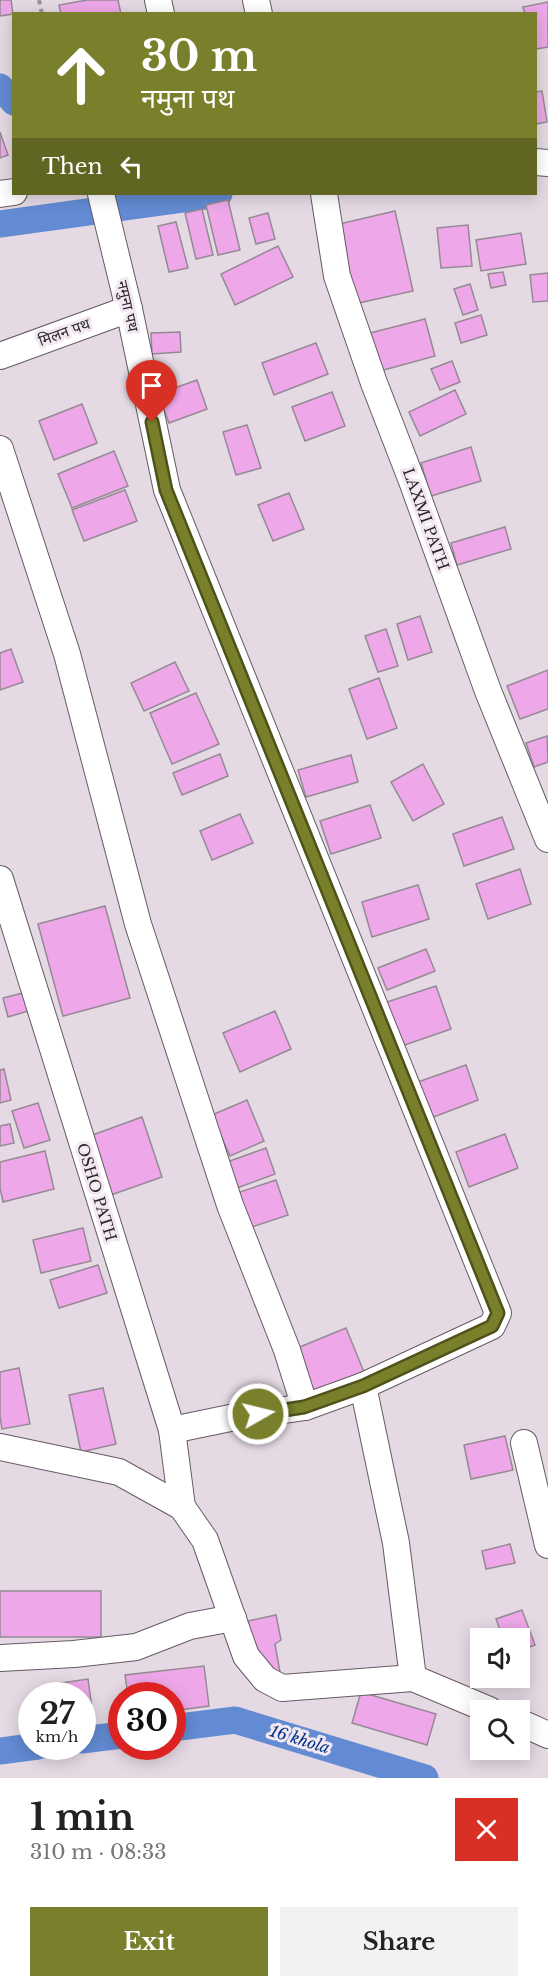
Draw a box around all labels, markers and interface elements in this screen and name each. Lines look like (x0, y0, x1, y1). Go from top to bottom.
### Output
text: 30 m (141, 30, 257, 82)
icon: ahead (42, 36, 120, 114)
text: नमुना पथ (141, 82, 234, 115)
icon: left (115, 150, 148, 183)
text: Then (42, 153, 103, 180)
street label: नमुना पथ (112, 279, 143, 334)
street label: मिलन पथ (35, 314, 93, 350)
pin (126, 360, 177, 422)
icon: arrive (135, 369, 168, 402)
street label: LAXMI PATH (399, 465, 453, 573)
street label: OSHO PATH (73, 1141, 121, 1244)
position arrow (226, 1382, 290, 1446)
map controls (470, 1628, 530, 1760)
button: sound (470, 1628, 530, 1688)
speed limit sign: 30 (108, 1682, 186, 1760)
text: 27 (39, 1695, 75, 1732)
button: search (470, 1700, 530, 1760)
water label: 16 khola (267, 1720, 332, 1758)
text: km/h (36, 1727, 78, 1746)
text: 1 min (30, 1795, 134, 1840)
button: close (455, 1798, 518, 1861)
text: 310 m · 08:33 (30, 1840, 167, 1864)
button: Exit (30, 1907, 268, 1976)
button: Share (280, 1907, 518, 1976)

